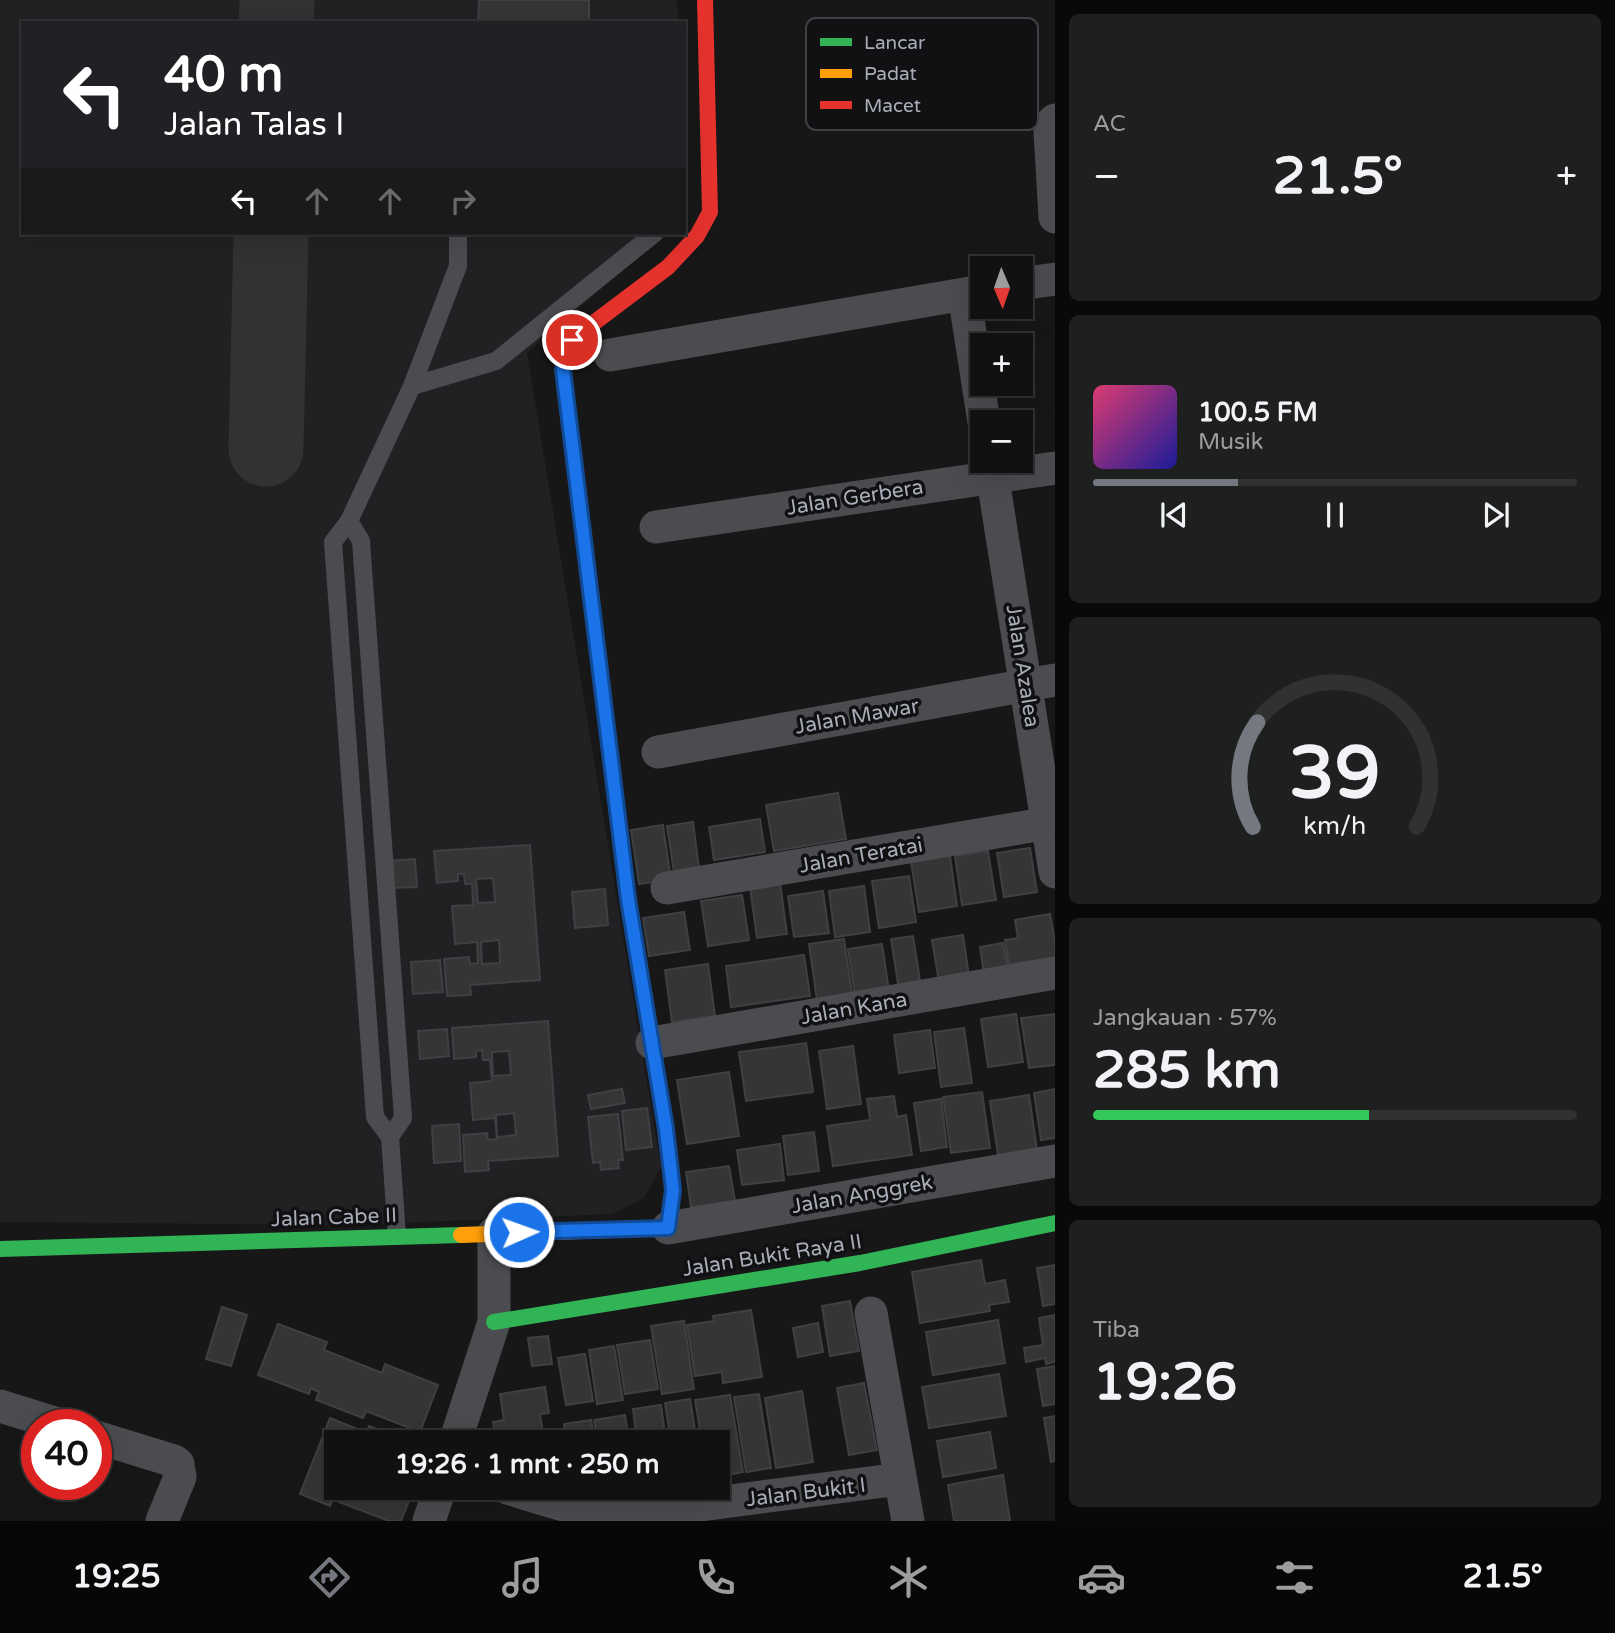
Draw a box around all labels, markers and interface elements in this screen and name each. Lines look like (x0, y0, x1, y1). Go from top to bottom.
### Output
legend (806, 18, 1038, 130)
text: Lancar (864, 32, 926, 54)
text: 40 m (164, 46, 283, 105)
icon: left (49, 49, 140, 140)
text: Padat (864, 63, 917, 85)
text: Macet (864, 95, 921, 117)
text: Jalan Talas I (164, 106, 344, 144)
text: AC (1093, 110, 1126, 138)
text: 21.5° (1273, 145, 1403, 208)
text: − (1093, 154, 1120, 200)
text: + (1556, 154, 1577, 200)
icon: left (225, 182, 263, 220)
icon: ahead (298, 182, 336, 220)
icon: ahead (371, 182, 409, 220)
icon: right (444, 182, 482, 220)
north arrow (970, 256, 1032, 318)
map controls (970, 256, 1033, 473)
pin (542, 310, 602, 370)
icon: arrive (553, 321, 591, 359)
button: + (970, 333, 1033, 396)
text: 100.5 FM (1198, 397, 1318, 428)
button: − (970, 410, 1033, 473)
text: Musik (1198, 428, 1263, 456)
street label: Jalan Gerbera (785, 474, 925, 521)
icon: previous (1155, 496, 1193, 534)
icon: pause (1316, 496, 1354, 534)
icon: next (1477, 496, 1515, 534)
street label: Jalan Azalea (1000, 603, 1045, 729)
street label: Jalan Mawar (793, 693, 921, 740)
text: 39 (1289, 730, 1381, 818)
text: km/h (1304, 810, 1366, 840)
street label: Jalan Teratai (797, 832, 925, 879)
street label: Jalan Kana (799, 987, 909, 1030)
text: Jangkauan · 57% (1093, 1004, 1277, 1032)
text: 285 km (1093, 1039, 1281, 1102)
street label: Jalan Anggrek (790, 1170, 935, 1219)
position arrow (482, 1195, 556, 1269)
street label: Jalan Cabe II (271, 1203, 397, 1232)
street label: Jalan Bukit Raya II (681, 1229, 864, 1282)
text: Tiba (1093, 1316, 1140, 1344)
text: 19:26 (1093, 1351, 1237, 1414)
speed limit sign: 40 (21, 1409, 112, 1500)
text: 19:26 · 1 mnt · 250 m (395, 1449, 659, 1480)
street label: Jalan Bukit I (745, 1473, 867, 1512)
icon: directions (305, 1553, 354, 1602)
icon: music (498, 1553, 547, 1602)
icon: phone (691, 1553, 740, 1602)
icon: climate (884, 1553, 933, 1602)
icon: car (1077, 1553, 1126, 1602)
icon: filters (1270, 1553, 1319, 1602)
text: 19:25 (72, 1558, 161, 1596)
text: 21.5° (1463, 1558, 1543, 1596)

